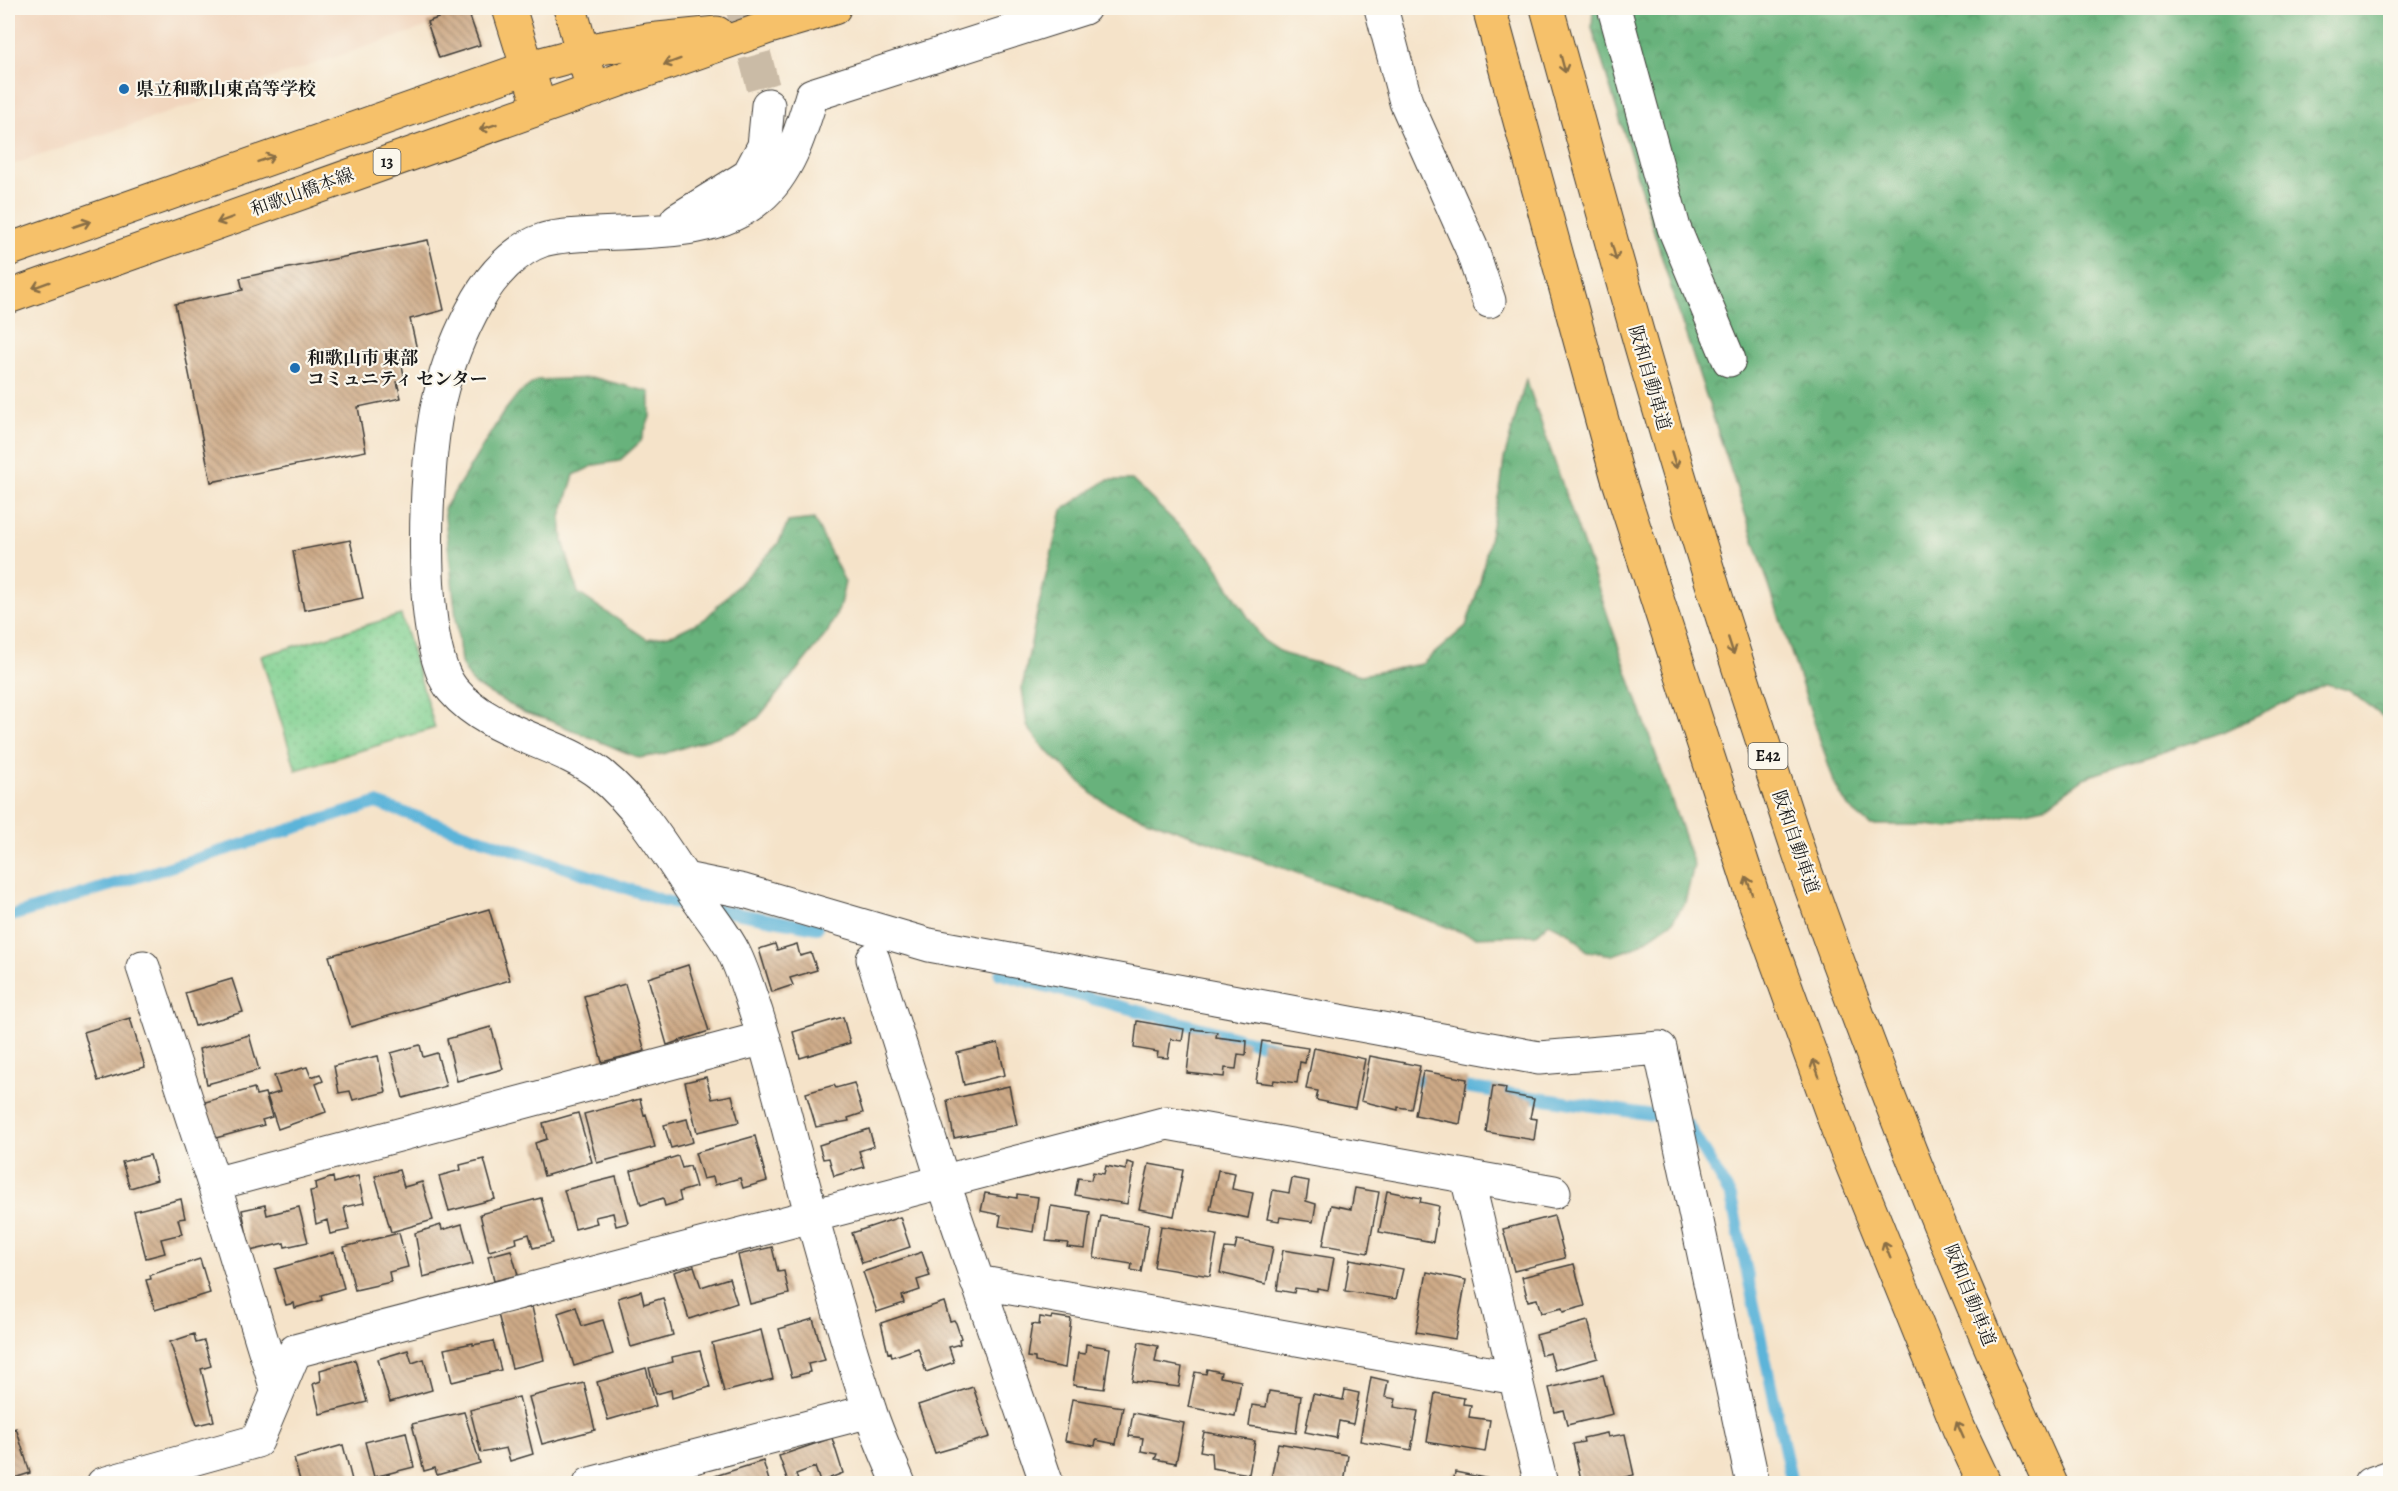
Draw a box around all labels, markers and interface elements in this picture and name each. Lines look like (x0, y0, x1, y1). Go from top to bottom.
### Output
one-way arrow (1557, 54, 1569, 73)
one-way arrow (663, 57, 681, 68)
place label: 県立和歌山東高等学校 (136, 77, 316, 101)
marker: 県立和歌山東高等学校 (117, 82, 131, 96)
one-way arrow (479, 122, 498, 133)
road number: 13 (374, 149, 400, 175)
one-way arrow (256, 153, 275, 164)
street label: 和歌山橋本線 (247, 162, 357, 222)
one-way arrow (216, 215, 234, 226)
one-way arrow (73, 218, 91, 229)
one-way arrow (1609, 242, 1620, 261)
one-way arrow (32, 281, 51, 292)
street label: 阪和自動車道 (1624, 323, 1676, 433)
place label: 和歌山市 東部 コミュニティ センター (307, 346, 488, 391)
marker: 和歌山市 東部 コミュニティ センター (288, 361, 302, 375)
one-way arrow (1669, 450, 1680, 469)
one-way arrow (1726, 636, 1737, 655)
road number: E42 (1748, 743, 1788, 769)
street label: 阪和自動車道 (1767, 787, 1825, 897)
one-way arrow (1743, 876, 1754, 895)
one-way arrow (1809, 1059, 1820, 1078)
street label: 阪和自動車道 (1939, 1240, 2001, 1350)
one-way arrow (1881, 1241, 1892, 1259)
one-way arrow (1954, 1422, 1966, 1440)

